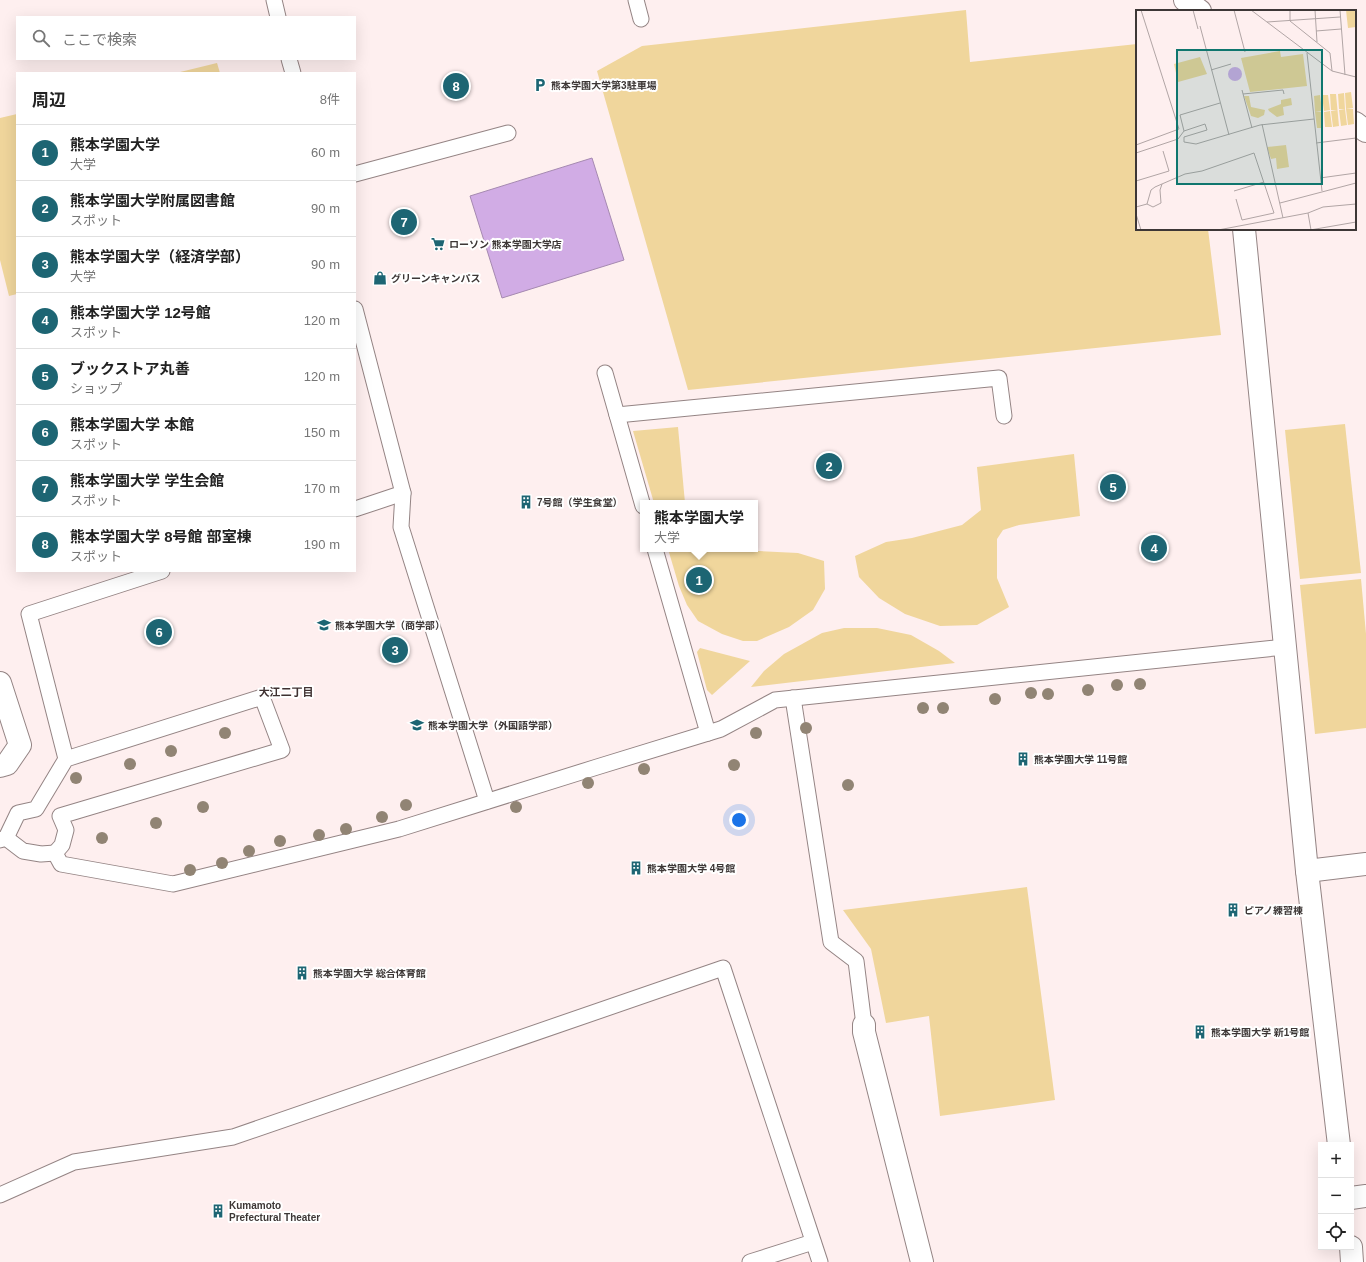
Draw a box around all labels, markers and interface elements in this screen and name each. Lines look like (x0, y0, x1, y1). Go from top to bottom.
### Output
inset map (1136, 10, 1356, 230)
search box (16, 16, 356, 60)
icon: search (30, 27, 52, 49)
text: ここで検索 (62, 31, 137, 48)
pin: 8 (443, 71, 469, 101)
parking icon: 熊本学園大学第3駐車場 (532, 77, 548, 93)
place label: 熊本学園大学第3駐車場 (551, 80, 657, 91)
text: 周辺 (32, 91, 66, 110)
text: 8件 (320, 92, 340, 107)
text: 熊本学園大学 (70, 136, 160, 153)
text: 1 (41, 145, 49, 160)
text: 60 m (311, 145, 340, 160)
text: 大学 (70, 157, 96, 172)
text: 熊本学園大学附属図書館 (70, 192, 235, 209)
text: 2 (41, 201, 49, 216)
text: 90 m (311, 201, 340, 216)
pin: 7 (391, 207, 417, 237)
text: スポット (70, 213, 122, 228)
supermarket icon: ローソン 熊本学園大学店 (430, 236, 446, 252)
place label: ローソン 熊本学園大学店 (449, 239, 562, 250)
text: 熊本学園大学（経済学部） (70, 248, 250, 265)
text: 3 (41, 257, 49, 272)
text: 90 m (311, 257, 340, 272)
text: 大学 (70, 269, 96, 284)
shop icon: グリーンキャンパス (372, 270, 388, 286)
place label: グリーンキャンパス (391, 273, 481, 284)
text: 熊本学園大学 12号館 (70, 304, 211, 321)
text: 4 (41, 313, 49, 328)
text: 120 m (304, 313, 340, 328)
text: スポット (70, 325, 122, 340)
text: ブックストア丸善 (70, 360, 190, 377)
text: 5 (41, 369, 49, 384)
text: 120 m (304, 369, 340, 384)
text: ショップ (70, 381, 122, 396)
text: 熊本学園大学 本館 (70, 416, 194, 433)
text: 6 (41, 425, 49, 440)
text: 150 m (304, 425, 340, 440)
text: スポット (70, 437, 122, 452)
pin: 2 (816, 451, 842, 481)
text: 熊本学園大学 学生会館 (70, 472, 224, 489)
pin: 5 (1100, 472, 1126, 502)
text: 7 (41, 481, 49, 496)
text: 170 m (304, 481, 340, 496)
text: スポット (70, 493, 122, 508)
building icon: 7号館（学生食堂） (518, 494, 534, 510)
place label: 7号館（学生食堂） (537, 497, 623, 508)
popup (640, 500, 758, 552)
text: 熊本学園大学 (654, 509, 744, 526)
text: 熊本学園大学 8号館 部室棟 (70, 528, 252, 545)
text: 大学 (654, 530, 680, 545)
pin: 4 (1141, 533, 1167, 563)
text: 8 (41, 537, 49, 552)
text: 190 m (304, 537, 340, 552)
text: スポット (70, 549, 122, 564)
pin: 1 (686, 565, 712, 595)
pin: 6 (146, 617, 172, 647)
school or university icon: 熊本学園大学（商学部） (316, 617, 332, 633)
place label: 熊本学園大学（商学部） (335, 620, 445, 631)
pin: 3 (382, 635, 408, 665)
district label: 大江二丁目 (259, 686, 314, 698)
school or university icon: 熊本学園大学（外国語学部） (409, 717, 425, 733)
place label: 熊本学園大学（外国語学部） (428, 720, 558, 731)
building icon: 熊本学園大学 11号館 (1015, 751, 1031, 767)
place label: 熊本学園大学 11号館 (1034, 754, 1127, 765)
your location (729, 810, 749, 830)
building icon: 熊本学園大学 4号館 (628, 860, 644, 876)
place label: 熊本学園大学 4号館 (647, 863, 735, 874)
building icon: ピアノ練習棟 (1225, 902, 1241, 918)
place label: ピアノ練習棟 (1244, 905, 1303, 916)
building icon: 熊本学園大学 総合体育館 (294, 965, 310, 981)
place label: 熊本学園大学 総合体育館 (313, 968, 426, 979)
building icon: 熊本学園大学 新1号館 (1192, 1024, 1208, 1040)
place label: 熊本学園大学 新1号館 (1211, 1027, 1309, 1038)
map controls (1318, 1142, 1354, 1250)
button: + (1318, 1142, 1354, 1178)
button: − (1318, 1178, 1354, 1214)
place label: Kumamoto Prefectural Theater (229, 1200, 320, 1223)
building icon: Kumamoto Prefectural Theater (210, 1203, 226, 1219)
button: locate (1318, 1214, 1354, 1250)

